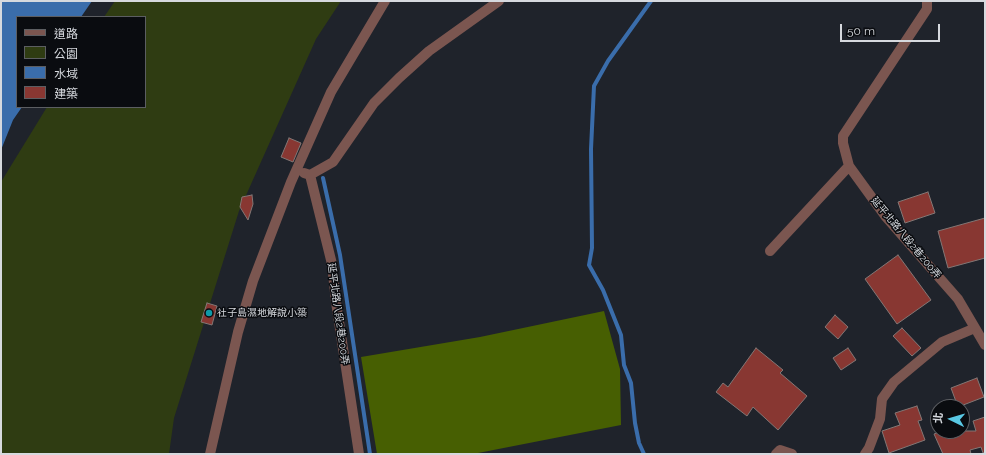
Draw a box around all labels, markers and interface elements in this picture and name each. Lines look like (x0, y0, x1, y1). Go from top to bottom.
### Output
legend (16, 16, 146, 108)
scale bar (842, 16, 942, 42)
text: 50 m (847, 24, 875, 38)
text: 道路 (54, 27, 78, 41)
text: 公園 (54, 47, 78, 61)
text: 水域 (54, 67, 78, 81)
text: 建築 (54, 87, 78, 101)
street label: 延平北路八段2巷200弄 (868, 195, 944, 281)
street label: 延平北路八段2巷200弄 (325, 262, 351, 366)
place label: 社子島濕地解說小築 (217, 307, 307, 319)
marker: 社子島濕地解說小築 (204, 308, 214, 318)
north arrow (930, 399, 970, 439)
text: 北 (932, 412, 945, 424)

